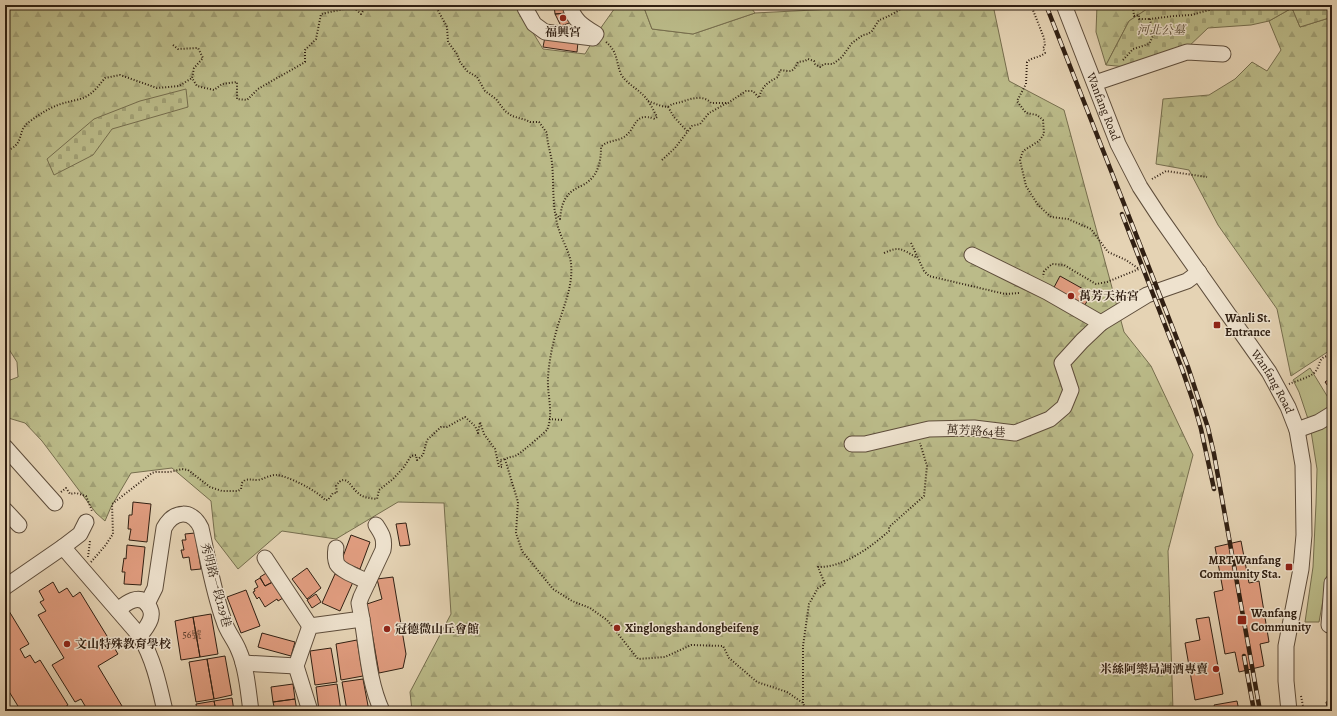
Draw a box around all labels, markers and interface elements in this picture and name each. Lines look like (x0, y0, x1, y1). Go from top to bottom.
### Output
marker: 福興宮 (558, 13, 568, 23)
park label: 河北公墓 (1137, 22, 1187, 38)
place label: 福興宮 (545, 24, 581, 40)
street label: Wanfang Road (1083, 69, 1124, 143)
place label: 萬芳天祐宮 (1079, 288, 1139, 304)
marker: 萬芳天祐宮 (1066, 291, 1076, 301)
place label: Wanli St. Entrance (1224, 310, 1271, 340)
marker: Wanli St. Entrance (1212, 320, 1222, 330)
street label: Wanfang Road (1247, 345, 1298, 416)
street label: 萬芳路64巷 (946, 421, 1006, 441)
street label: 秀明路一段129巷 (197, 541, 235, 629)
place label: MRT Wanfang Community Sta. (1200, 552, 1282, 582)
marker: MRT Wanfang Community Sta. (1284, 562, 1294, 572)
place label: Wanfang Community (1250, 605, 1311, 635)
marker: Wanfang Community (1236, 614, 1248, 626)
place label: Xinglongshandongbeifeng (625, 620, 760, 636)
place label: 冠德微山丘會館 (395, 621, 479, 637)
marker: Xinglongshandongbeifeng (612, 623, 622, 633)
marker: 冠德微山丘會館 (382, 624, 392, 634)
house number: 56號 (183, 628, 201, 641)
place label: 文山特殊教育學校 (75, 636, 171, 652)
marker: 文山特殊教育學校 (62, 639, 72, 649)
place label: 米絲阿樂局調酒專賣 (1100, 661, 1208, 677)
marker: 米絲阿樂局調酒專賣 (1211, 664, 1221, 674)

